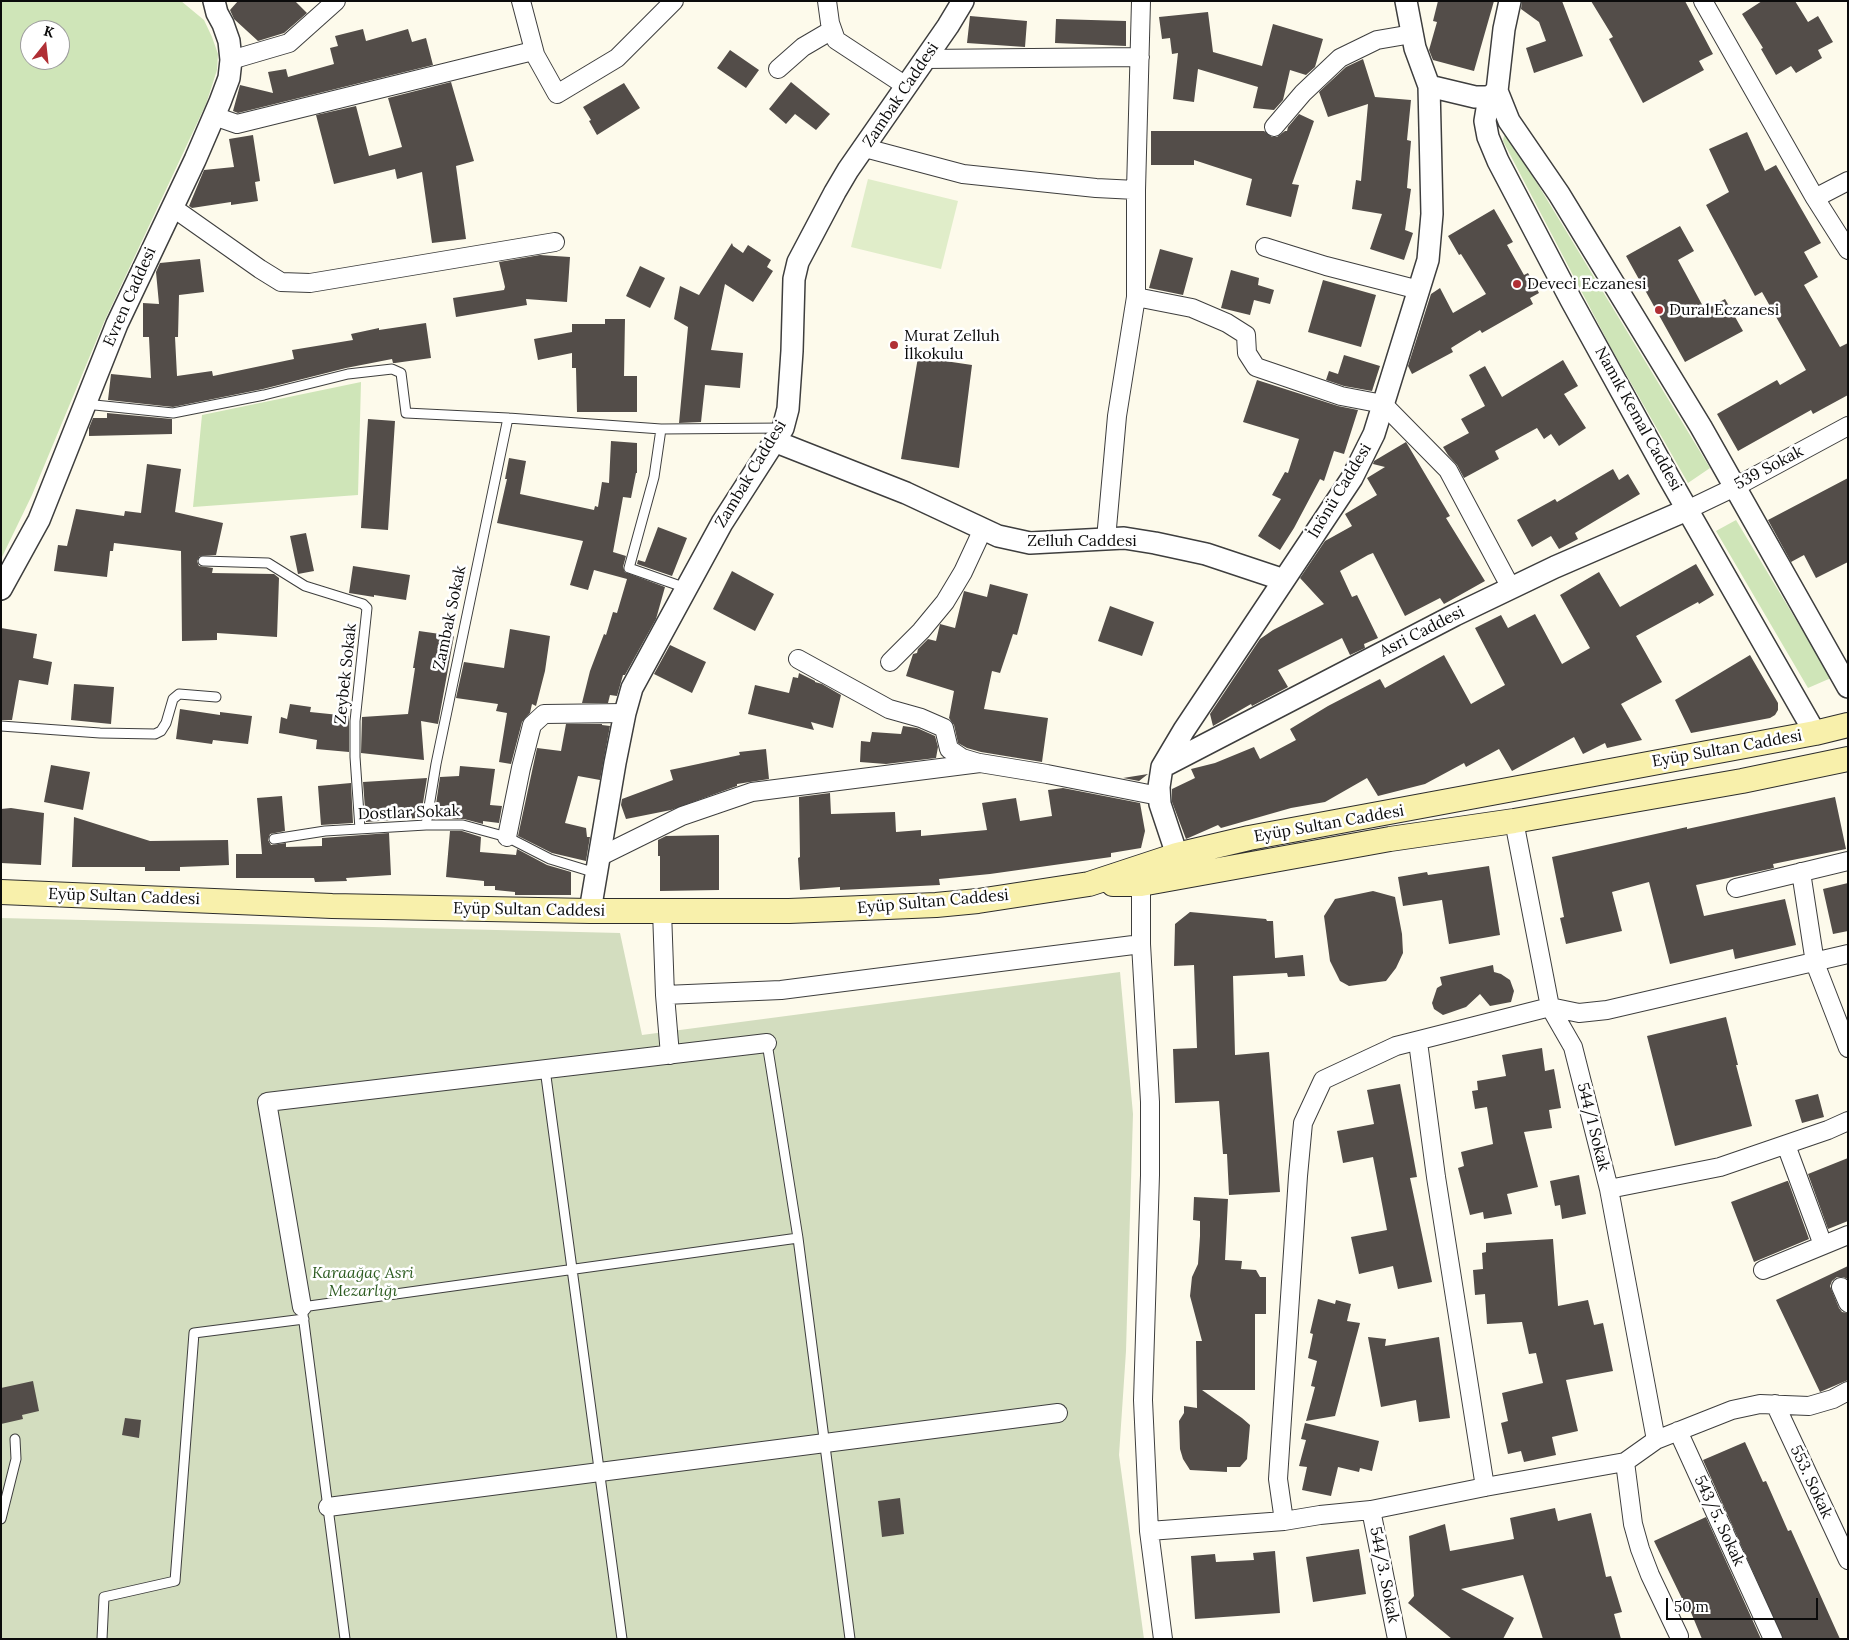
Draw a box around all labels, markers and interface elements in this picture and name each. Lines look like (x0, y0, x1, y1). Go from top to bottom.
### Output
north arrow (20, 20, 70, 70)
text: K (42, 22, 56, 42)
street label: Zambak Caddesi (859, 39, 943, 151)
street label: Evren Caddesi (100, 244, 160, 350)
place label: Deveci Eczanesi (1527, 274, 1646, 294)
marker: Deveci Eczanesi (1511, 278, 1523, 290)
place label: Dural Eczanesi (1669, 300, 1779, 320)
marker: Dural Eczanesi (1653, 304, 1665, 316)
place label: Murat Zelluh İlkokulu (904, 326, 1000, 364)
marker: Murat Zelluh İlkokulu (888, 339, 900, 351)
street label: Namık Kemal Caddesi (1590, 344, 1686, 494)
street label: Zambak Caddesi (711, 417, 791, 531)
street label: İnönü Caddesi (1304, 440, 1376, 542)
street label: 539 Sokak (1731, 442, 1807, 494)
street label: Zelluh Caddesi (1027, 531, 1137, 551)
street label: Zambak Sokak (430, 564, 470, 672)
street label: Asri Caddesi (1377, 603, 1467, 661)
street label: Zeybek Sokak (331, 623, 361, 725)
street label: Eyüp Sultan Caddesi (1651, 726, 1803, 772)
street label: Eyüp Sultan Caddesi (1253, 801, 1405, 847)
street label: Dostlar Sokak (357, 802, 461, 824)
street label: Eyüp Sultan Caddesi (48, 885, 200, 909)
street label: Eyüp Sultan Caddesi (856, 886, 1010, 918)
street label: Eyüp Sultan Caddesi (453, 899, 605, 921)
street label: 544/1 Sokak (1573, 1081, 1613, 1173)
park label: Karaağaç Asri Mezarlığı (312, 1263, 414, 1301)
street label: 553. Sokak (1786, 1442, 1836, 1522)
street label: 543/5. Sokak (1690, 1473, 1748, 1569)
street label: 544/3. Sokak (1365, 1525, 1403, 1625)
scale bar (1669, 1588, 1822, 1620)
text: 50 m (1674, 1597, 1709, 1616)

